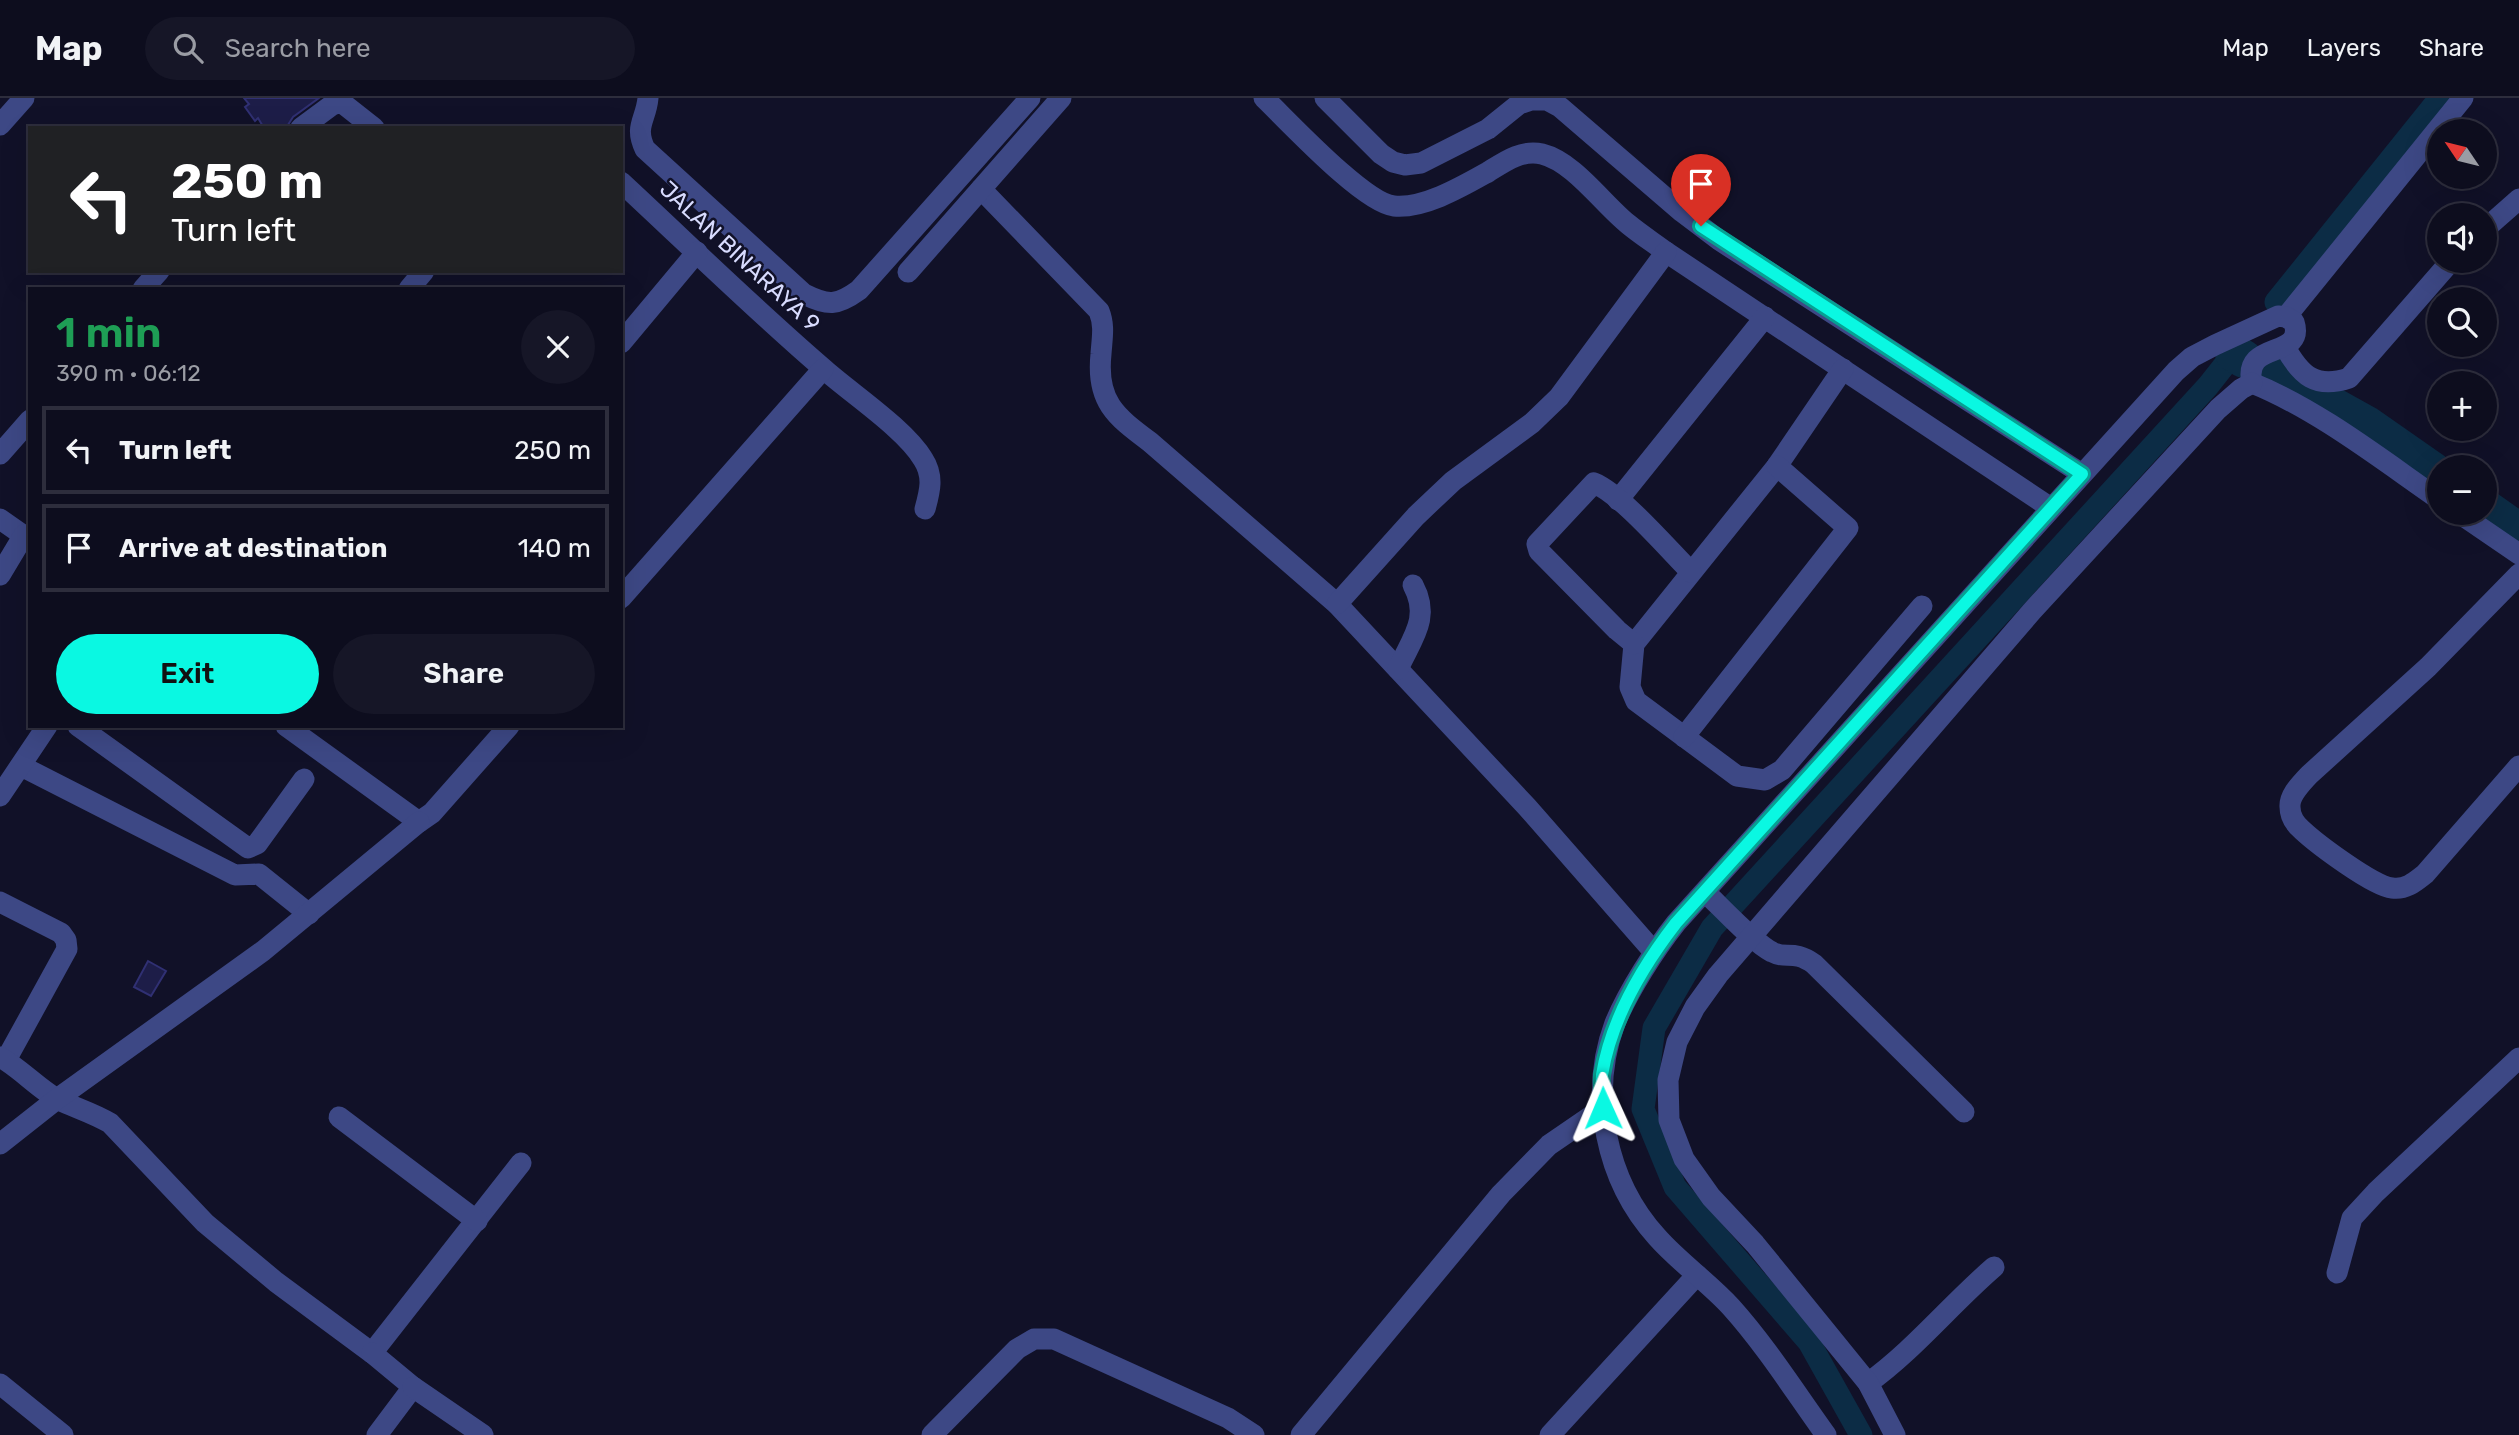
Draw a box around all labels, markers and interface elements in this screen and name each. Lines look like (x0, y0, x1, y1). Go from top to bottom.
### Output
search box (145, 17, 635, 80)
text: Map (35, 29, 103, 68)
icon: search (169, 29, 207, 67)
text: Search here (225, 33, 370, 64)
text: Map (2222, 34, 2269, 62)
text: Layers (2307, 34, 2381, 62)
text: Share (2419, 34, 2484, 62)
north arrow (2427, 119, 2497, 189)
map controls (2427, 119, 2497, 525)
text: 250 m (171, 152, 323, 210)
icon: left (56, 154, 147, 245)
pin (1671, 154, 1731, 226)
icon: arrive (1682, 165, 1720, 203)
street label: JALAN BINARAYA 9 (654, 175, 826, 337)
button: sound (2427, 203, 2497, 273)
text: Turn left (171, 211, 296, 249)
button: search (2427, 287, 2497, 357)
text: 1 min (56, 308, 162, 358)
button: close (521, 310, 595, 384)
text: 390 m · 06:12 (56, 359, 201, 387)
button: + (2427, 371, 2497, 441)
icon: left (60, 431, 98, 469)
text: Turn left (119, 435, 231, 466)
text: 250 m (514, 435, 591, 466)
button: − (2427, 455, 2497, 525)
icon: arrive (60, 529, 98, 567)
text: Arrive at destination (119, 533, 387, 564)
text: 140 m (518, 533, 591, 564)
button: Exit (56, 634, 319, 714)
button: Share (333, 634, 595, 714)
position arrow (1566, 1071, 1640, 1145)

